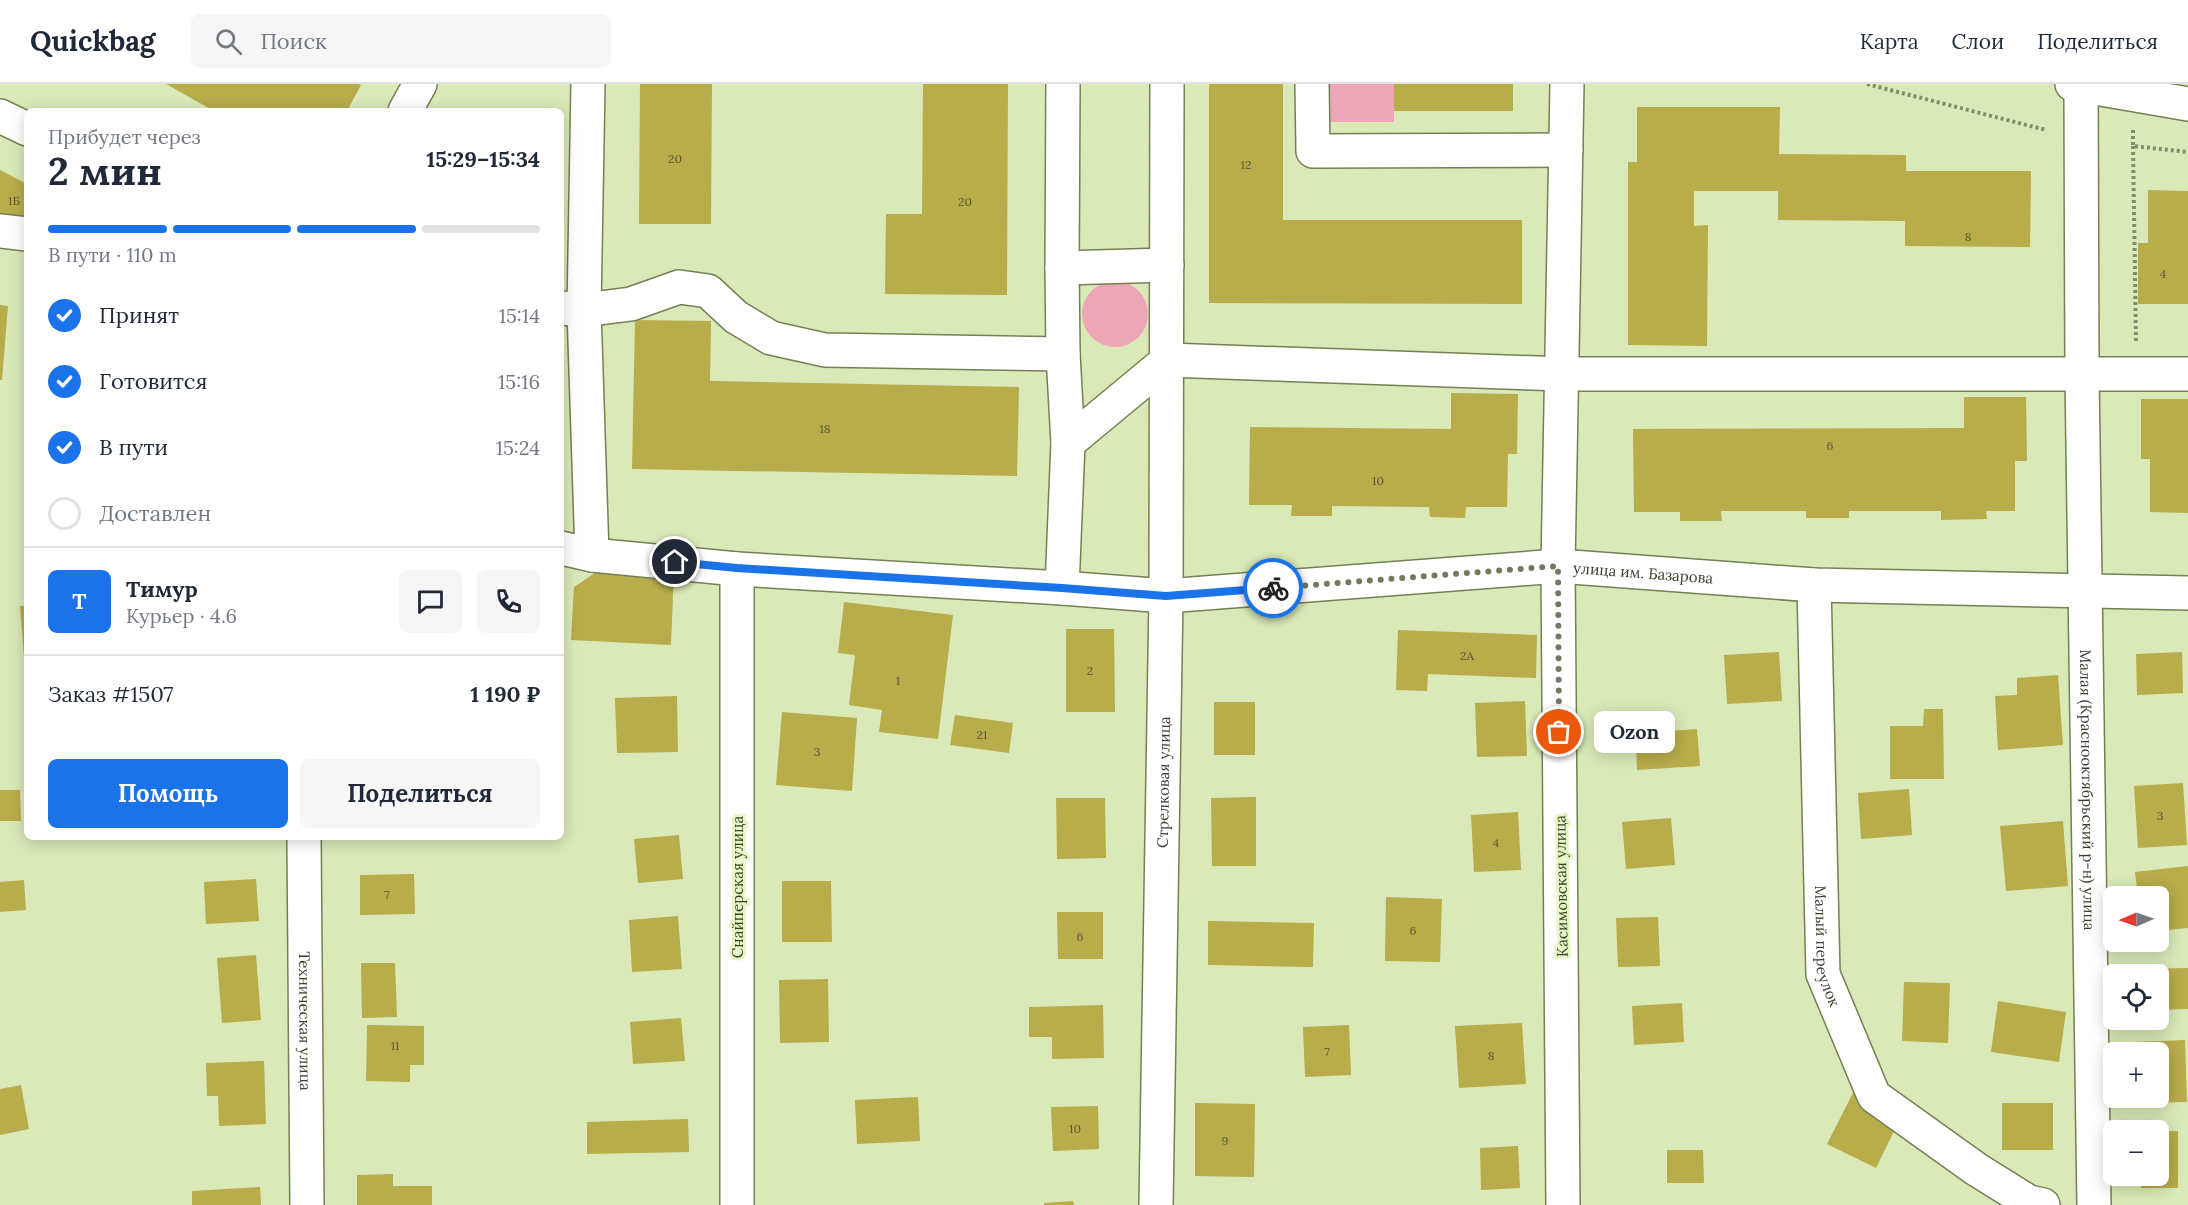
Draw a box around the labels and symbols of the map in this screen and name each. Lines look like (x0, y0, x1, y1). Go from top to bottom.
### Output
house number: 20 (668, 151, 682, 166)
house number: 12 (1241, 157, 1251, 172)
house number: 1Б (8, 193, 20, 208)
house number: 20 (958, 194, 972, 209)
house number: 8 (1965, 229, 1972, 244)
house number: 4 (2160, 266, 2167, 281)
house number: 18 (819, 421, 831, 436)
house number: 6 (1827, 438, 1834, 453)
house number: 10 (1372, 473, 1384, 488)
pin (649, 536, 700, 587)
courier (1243, 558, 1303, 618)
street label: улица им. Базарова (1573, 558, 1714, 587)
house number: 2А (1460, 648, 1474, 663)
street label: Малая (Краснооктябрьский р-н) улица (2076, 649, 2100, 931)
house number: 2 (1087, 663, 1093, 678)
house number: 1 (896, 673, 900, 688)
pin (1533, 706, 1584, 757)
callout: Ozon (1595, 711, 1676, 753)
street label: Стрелковая улица (1152, 716, 1174, 848)
house number: 21 (977, 727, 987, 742)
house number: 3 (814, 744, 821, 759)
house number: 3 (2157, 808, 2164, 823)
street label: Касимовская улица (1550, 815, 1572, 957)
street label: Снайперская улица (728, 816, 747, 958)
house number: 4 (1493, 835, 1500, 850)
street label: Малый переулок (1811, 885, 1845, 1009)
north arrow (2103, 886, 2169, 952)
house number: 7 (384, 887, 390, 902)
house number: 6 (1410, 923, 1417, 938)
house number: 6 (1077, 929, 1084, 944)
street label: Техническая улица (295, 951, 316, 1091)
house number: 11 (391, 1038, 399, 1053)
house number: 7 (1324, 1044, 1330, 1059)
house number: 8 (1488, 1048, 1495, 1063)
house number: 10 (1069, 1121, 1081, 1136)
house number: 9 (1222, 1133, 1229, 1148)

